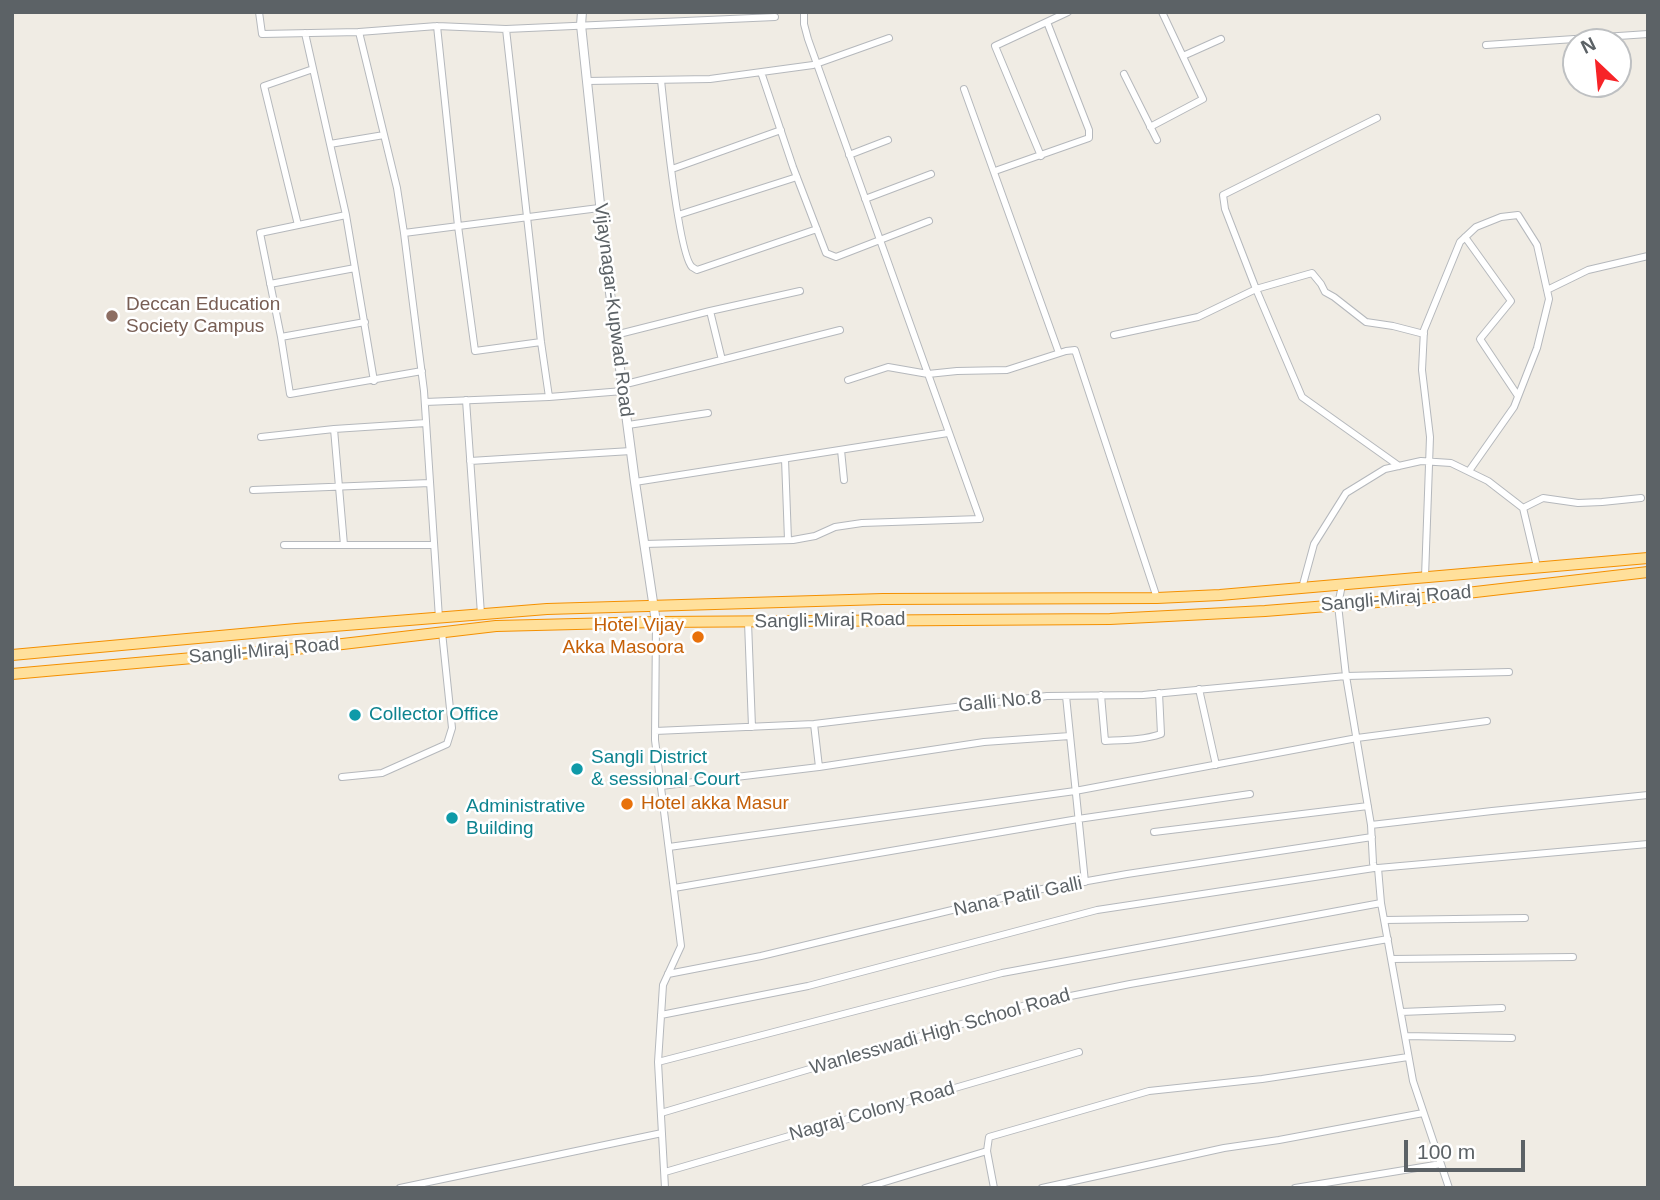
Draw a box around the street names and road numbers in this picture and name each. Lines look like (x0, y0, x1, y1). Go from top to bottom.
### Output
street label: Vijaynagar-Kupwad Road (589, 202, 637, 418)
street label: Sangli-Miraj Road (1320, 581, 1472, 617)
street label: Sangli-Miraj Road (754, 608, 906, 634)
street label: Sangli-Miraj Road (188, 633, 340, 669)
street label: Galli No.8 (957, 686, 1043, 718)
street label: Nana Patil Galli (952, 872, 1084, 922)
street label: Wanlesswadi High School Road (807, 984, 1073, 1080)
street label: Nagraj Colony Road (787, 1077, 957, 1147)

